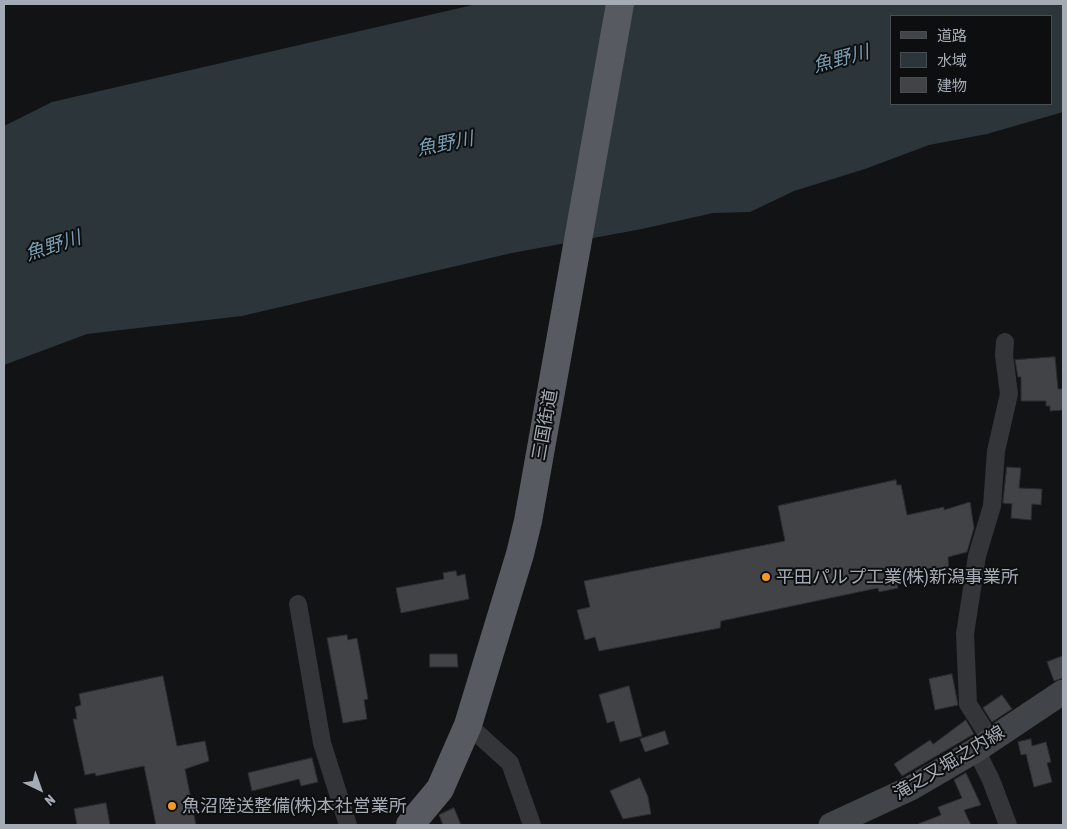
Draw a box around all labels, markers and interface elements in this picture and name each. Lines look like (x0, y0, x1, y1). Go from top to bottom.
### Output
legend (890, 15, 1052, 105)
text: 道路 (937, 27, 967, 44)
water label: 魚野川 (811, 41, 871, 77)
text: 水域 (937, 52, 967, 69)
text: 建物 (937, 77, 967, 94)
water label: 魚野川 (415, 127, 475, 161)
water label: 魚野川 (22, 226, 84, 266)
street label: 三国街道 (528, 388, 562, 462)
place label: 平田パルプ工業(株)新潟事業所 (776, 566, 1019, 588)
marker: 平田パルプ工業(株)新潟事業所 (760, 571, 772, 583)
street label: 滝之又堀之内線 (889, 721, 1009, 805)
north arrow (15, 764, 65, 814)
text: N (42, 791, 58, 809)
place label: 魚沼陸送整備(株)本社営業所 (182, 795, 407, 817)
marker: 魚沼陸送整備(株)本社営業所 (166, 800, 178, 812)

